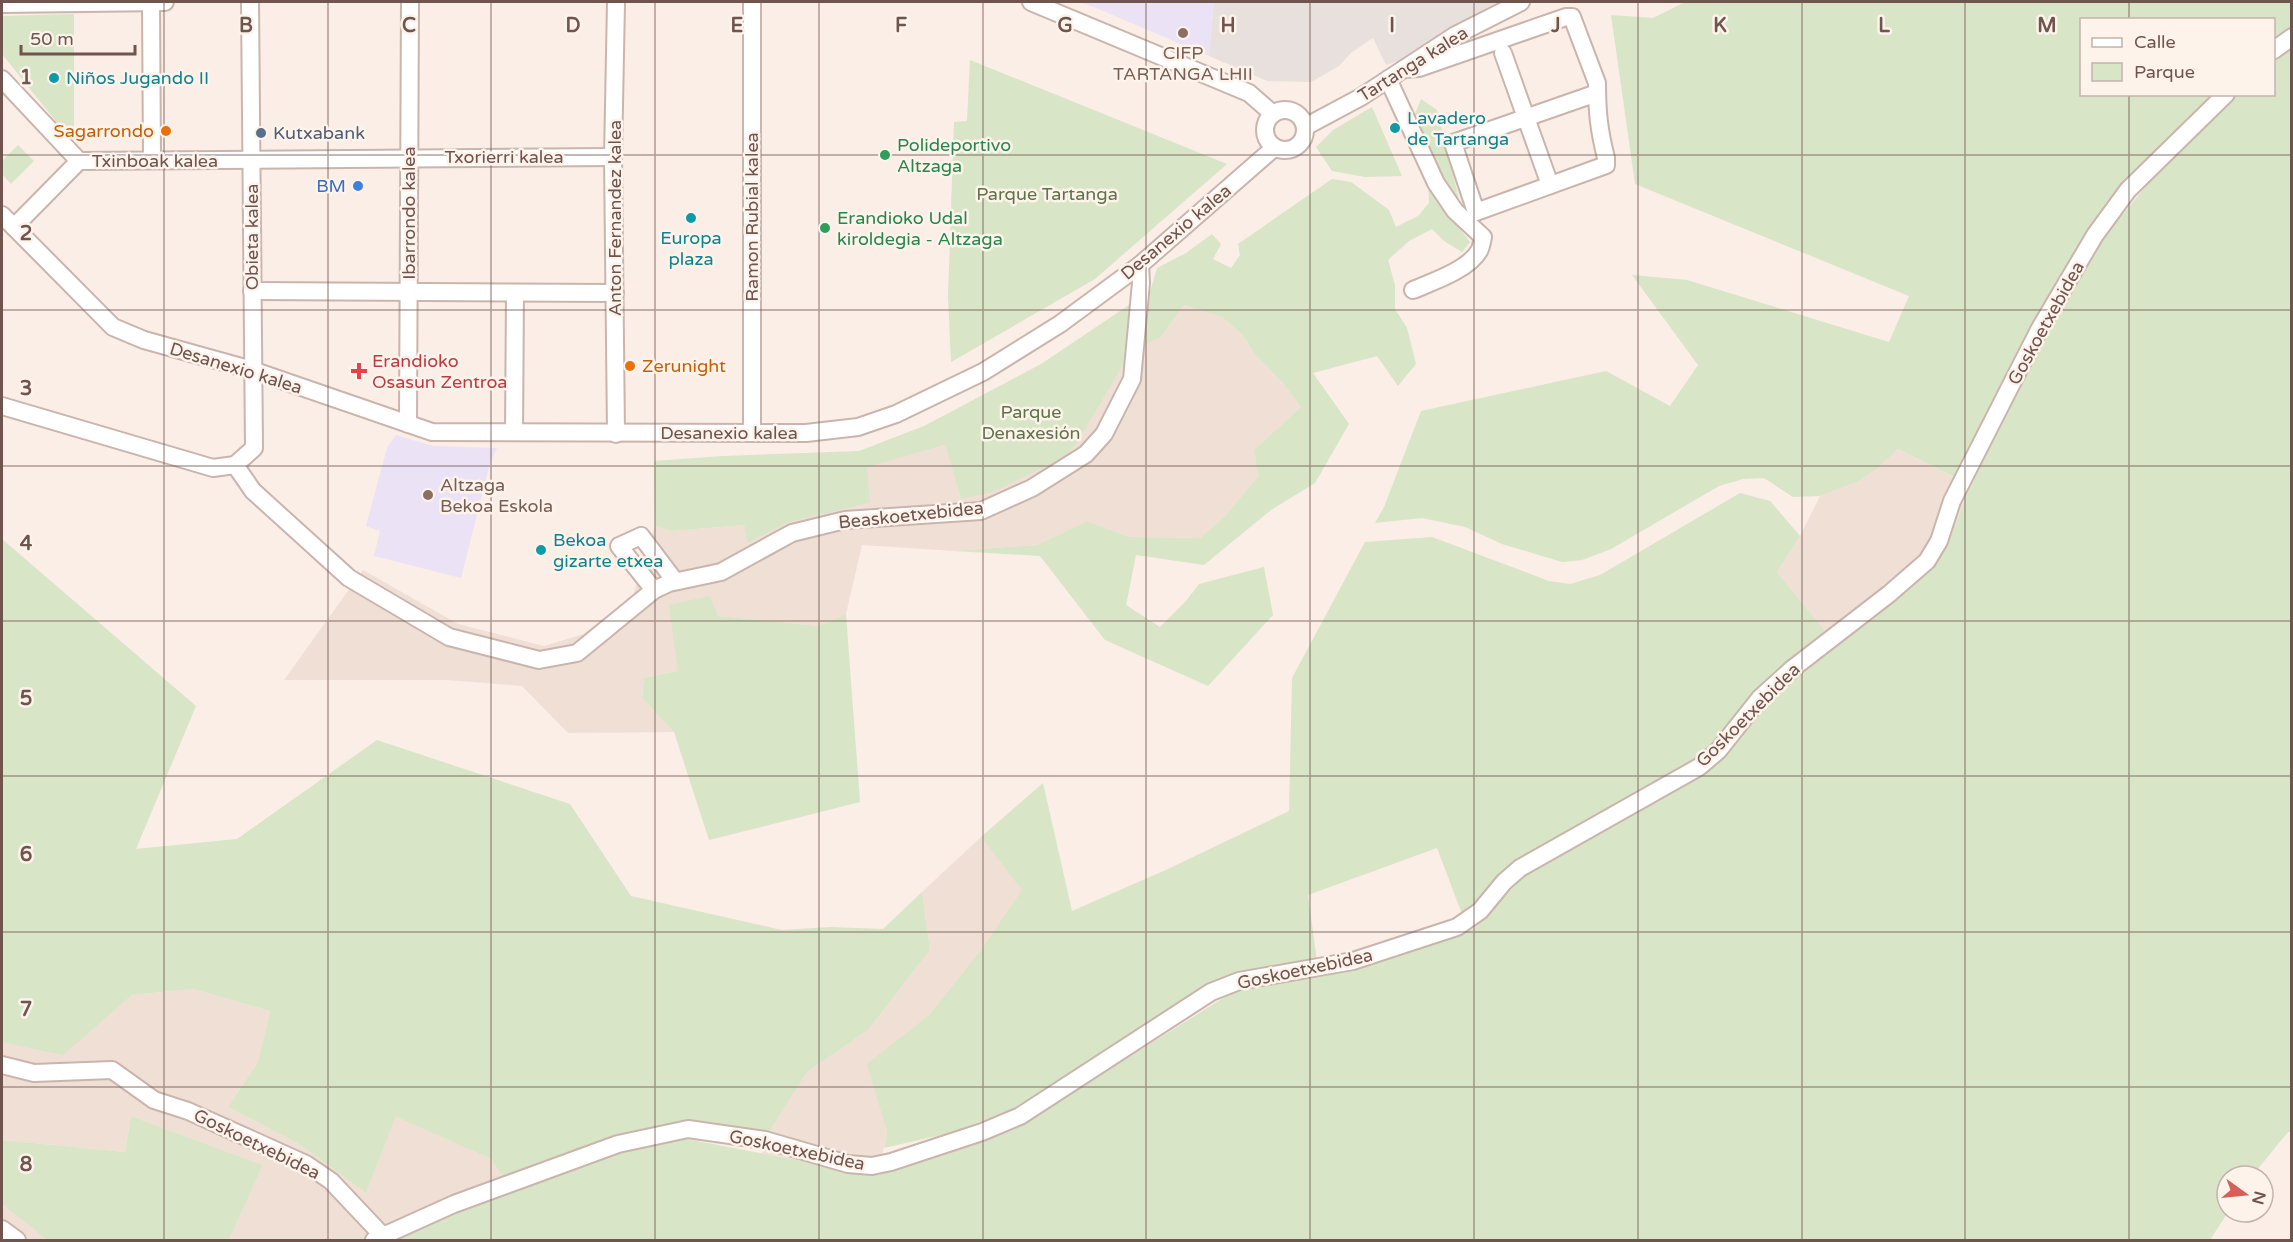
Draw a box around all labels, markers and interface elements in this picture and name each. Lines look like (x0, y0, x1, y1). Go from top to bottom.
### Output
text: B (239, 14, 253, 38)
text: C (402, 14, 416, 38)
text: D (565, 14, 581, 38)
text: E (731, 14, 744, 38)
text: F (895, 14, 907, 38)
text: G (1057, 14, 1073, 38)
text: H (1220, 14, 1236, 38)
text: I (1389, 14, 1395, 38)
text: J (1550, 14, 1561, 38)
text: K (1713, 14, 1727, 38)
text: L (1878, 14, 1890, 38)
text: M (2037, 14, 2057, 38)
scale bar (21, 18, 135, 56)
legend (2080, 18, 2275, 96)
street label: Tartanga kalea (1354, 22, 1472, 106)
marker: CIFP TARTANGA LHII (1176, 26, 1190, 40)
text: 50 m (30, 28, 74, 50)
text: Calle (2134, 31, 2176, 53)
place label: CIFP TARTANGA LHII (1113, 42, 1253, 85)
text: Parque (2134, 61, 2195, 83)
text: 1 (20, 66, 32, 90)
place label: Niños Jugando II (66, 67, 209, 89)
marker: Niños Jugando II (47, 71, 61, 85)
place label: Lavadero de Tartanga (1407, 107, 1509, 150)
place label: Sagarrondo (54, 120, 154, 142)
street label: Anton Fernandez kalea (604, 120, 626, 316)
marker: Lavadero de Tartanga (1388, 121, 1402, 135)
place label: Kutxabank (273, 122, 365, 144)
marker: Sagarrondo (159, 124, 173, 138)
marker: Kutxabank (254, 126, 268, 140)
street label: Ramon Rubial kalea (741, 132, 763, 302)
place label: Polideportivo Altzaga (897, 134, 1011, 177)
street label: Ibarrondo kalea (398, 146, 420, 280)
street label: Txorierri kalea (444, 146, 564, 168)
marker: Polideportivo Altzaga (878, 148, 892, 162)
street label: Txinboak kalea (92, 150, 218, 172)
place label: BM (316, 175, 346, 197)
marker: BM (351, 179, 365, 193)
street label: Desanexio kalea (1116, 179, 1236, 285)
park label: Parque Tartanga (976, 183, 1118, 205)
street label: Obieta kalea (241, 184, 263, 290)
place label: Erandioko Udal kiroldegia - Altzaga (837, 207, 1003, 250)
marker: Europa plaza (684, 211, 698, 225)
marker: Erandioko Udal kiroldegia - Altzaga (818, 221, 832, 235)
text: 2 (20, 222, 32, 246)
place label: Europa plaza (660, 227, 722, 270)
street label: Goskoetxebidea (2003, 257, 2089, 389)
street label: Desanexio kalea (167, 337, 305, 399)
place label: Erandioko Osasun Zentroa (372, 350, 508, 393)
place label: Zerunight (642, 355, 726, 377)
marker: Zerunight (623, 359, 637, 373)
marker: Erandioko Osasun Zentroa (350, 362, 368, 380)
text: 3 (20, 377, 32, 401)
park label: Parque Denaxesión (981, 401, 1081, 444)
street label: Desanexio kalea (660, 422, 798, 444)
place label: Altzaga Bekoa Eskola (440, 474, 553, 517)
marker: Altzaga Bekoa Eskola (421, 488, 435, 502)
street label: Beaskoetxebidea (837, 496, 985, 534)
place label: Bekoa gizarte etxea (553, 529, 663, 572)
text: 4 (20, 532, 33, 556)
marker: Bekoa gizarte etxea (534, 543, 548, 557)
street label: Goskoetxebidea (1691, 658, 1805, 772)
text: 5 (20, 687, 32, 711)
text: 6 (20, 843, 32, 867)
street label: Goskoetxebidea (1235, 944, 1375, 994)
text: 7 (20, 998, 32, 1022)
street label: Goskoetxebidea (190, 1104, 324, 1184)
street label: Goskoetxebidea (727, 1125, 867, 1175)
text: 8 (20, 1153, 32, 1177)
north arrow (2215, 1164, 2275, 1224)
text: N (2247, 1189, 2270, 1206)

